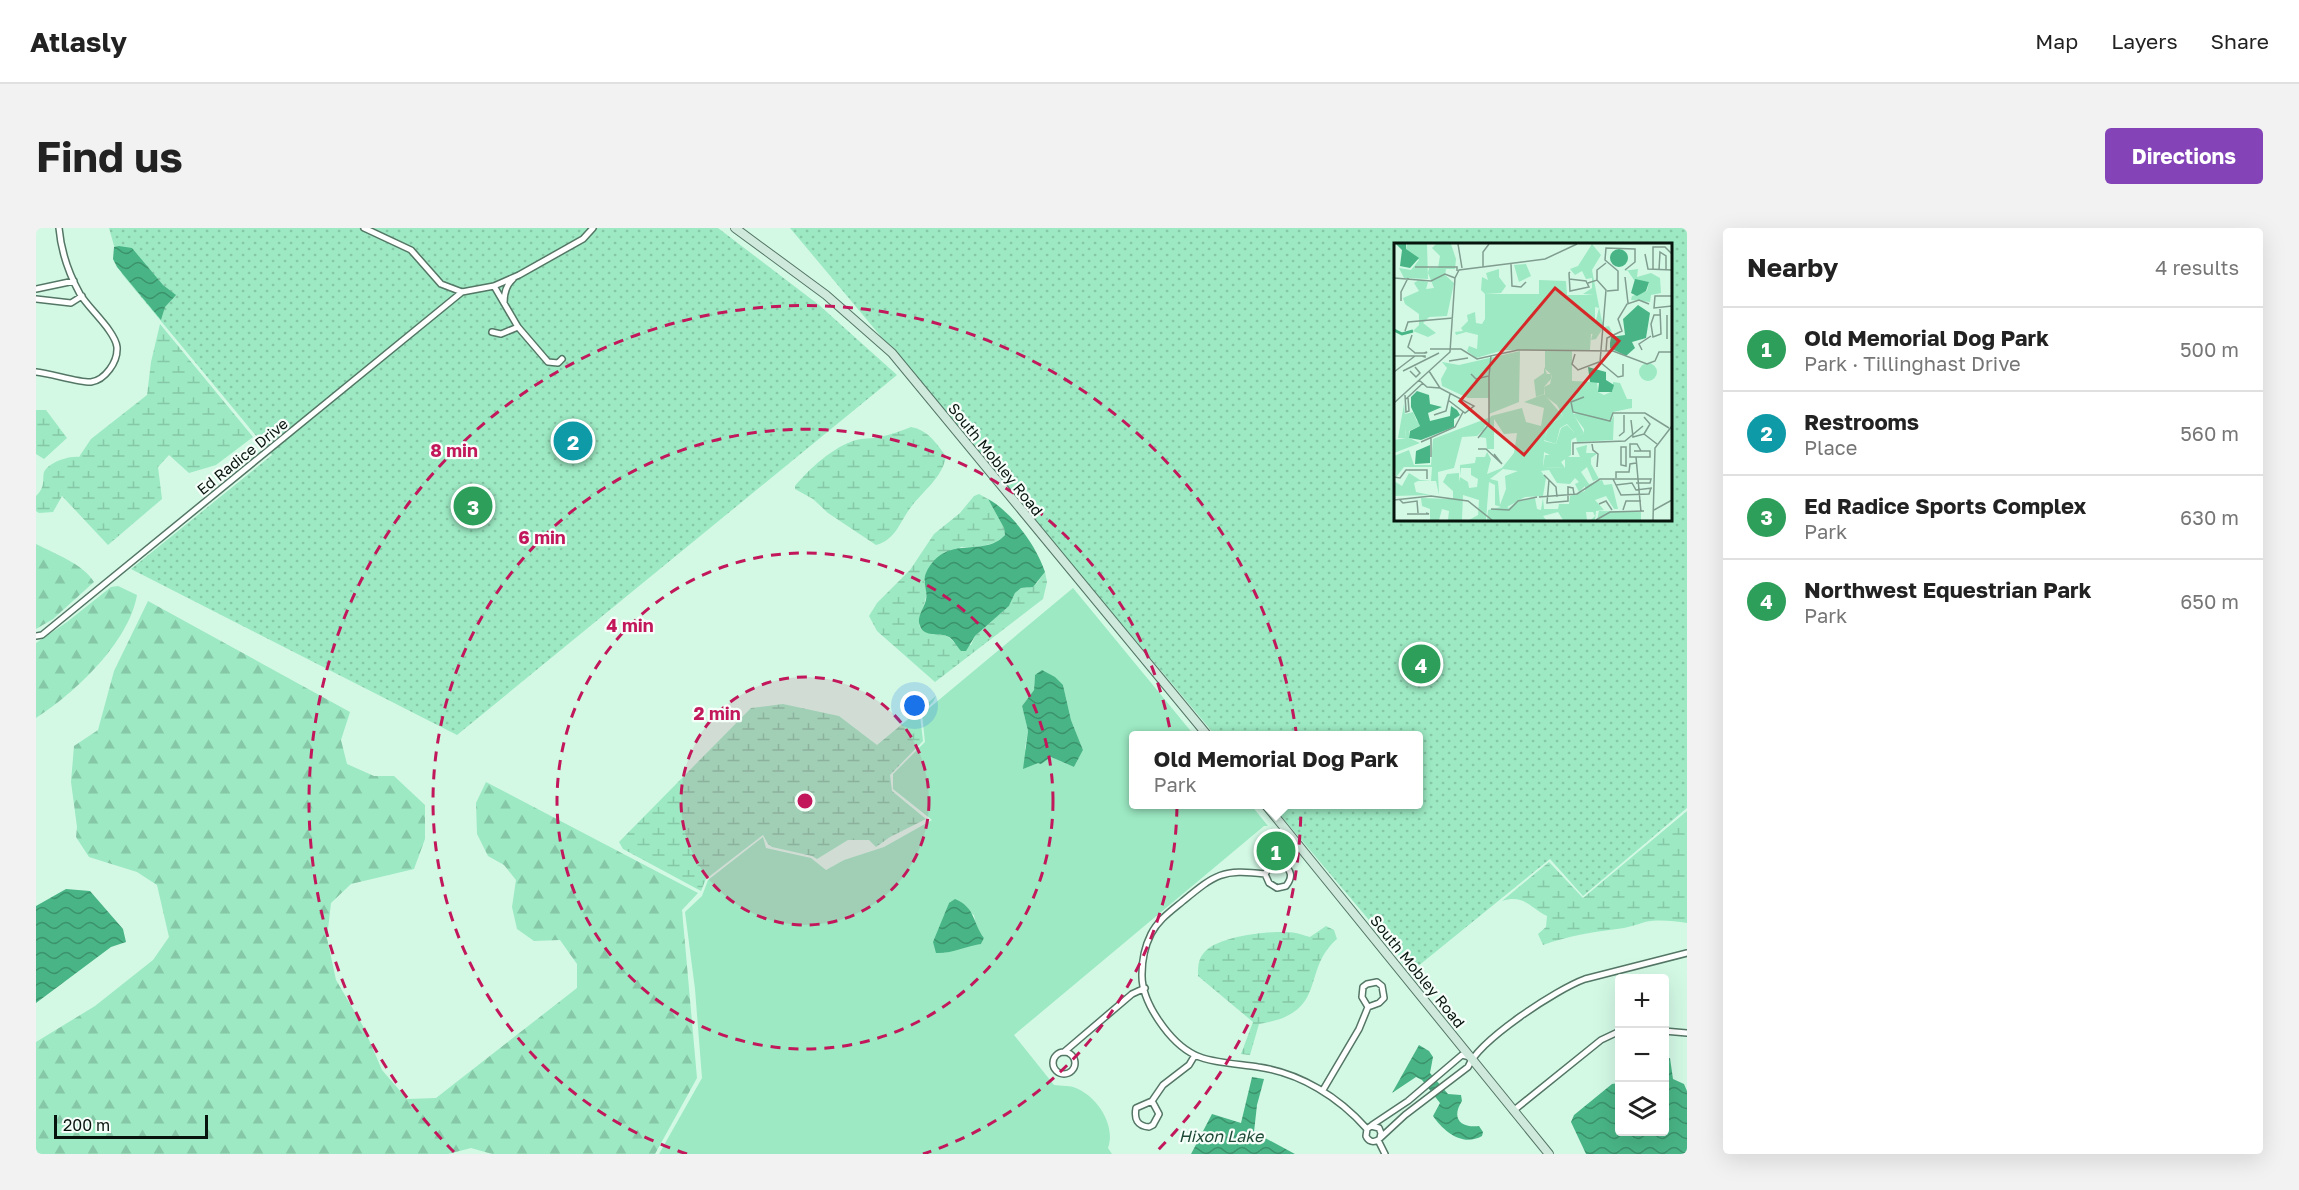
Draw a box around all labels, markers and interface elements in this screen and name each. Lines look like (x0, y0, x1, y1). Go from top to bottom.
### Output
text: Atlasly (30, 25, 127, 58)
text: Map (2035, 28, 2078, 54)
text: Layers (2111, 28, 2178, 54)
text: Share (2211, 28, 2269, 54)
button: Directions (2105, 128, 2263, 184)
text: Find us (36, 131, 183, 181)
inset map (1394, 243, 1672, 520)
text: Nearby (1747, 252, 1838, 283)
text: 4 results (2155, 255, 2239, 279)
text: Old Memorial Dog Park (1804, 324, 2049, 351)
text: 1 (1761, 337, 1772, 361)
text: 500 m (2180, 337, 2239, 361)
text: Park · Tillinghast Drive (1804, 351, 2021, 375)
street label: South Mobley Road (945, 399, 1047, 519)
text: Restrooms (1804, 408, 1919, 435)
street label: Ed Radice Drive (193, 414, 291, 498)
pin: 2 (554, 418, 592, 464)
text: 2 (1760, 421, 1773, 445)
text: 560 m (2180, 421, 2239, 445)
text: Place (1804, 435, 1857, 459)
text: 8 min (430, 439, 478, 461)
pin: 3 (454, 484, 492, 528)
text: Ed Radice Sports Complex (1804, 492, 2086, 519)
text: 3 (1760, 505, 1773, 529)
text: 630 m (2180, 505, 2239, 529)
text: Park (1804, 519, 1847, 543)
text: 6 min (518, 526, 566, 548)
text: Northwest Equestrian Park (1804, 576, 2091, 603)
text: 4 (1760, 589, 1773, 613)
text: 650 m (2180, 589, 2239, 613)
text: Park (1804, 603, 1847, 627)
text: 4 min (606, 614, 654, 636)
pin: 4 (1402, 642, 1440, 686)
your location (900, 691, 929, 720)
text: 2 min (693, 702, 741, 724)
popup (1129, 731, 1423, 809)
text: Old Memorial Dog Park (1154, 745, 1398, 772)
text: Park (1154, 772, 1197, 796)
centre of rings (795, 791, 815, 811)
pin: 1 (1256, 828, 1296, 874)
street label: South Mobley Road (1367, 911, 1469, 1031)
map controls (1615, 974, 1669, 1136)
button: + (1615, 974, 1669, 1028)
button: − (1615, 1028, 1669, 1082)
button: layers (1615, 1082, 1669, 1136)
scale bar (54, 1112, 208, 1140)
text: 200 m (63, 1115, 110, 1135)
water label: Hixon Lake (1179, 1126, 1265, 1146)

